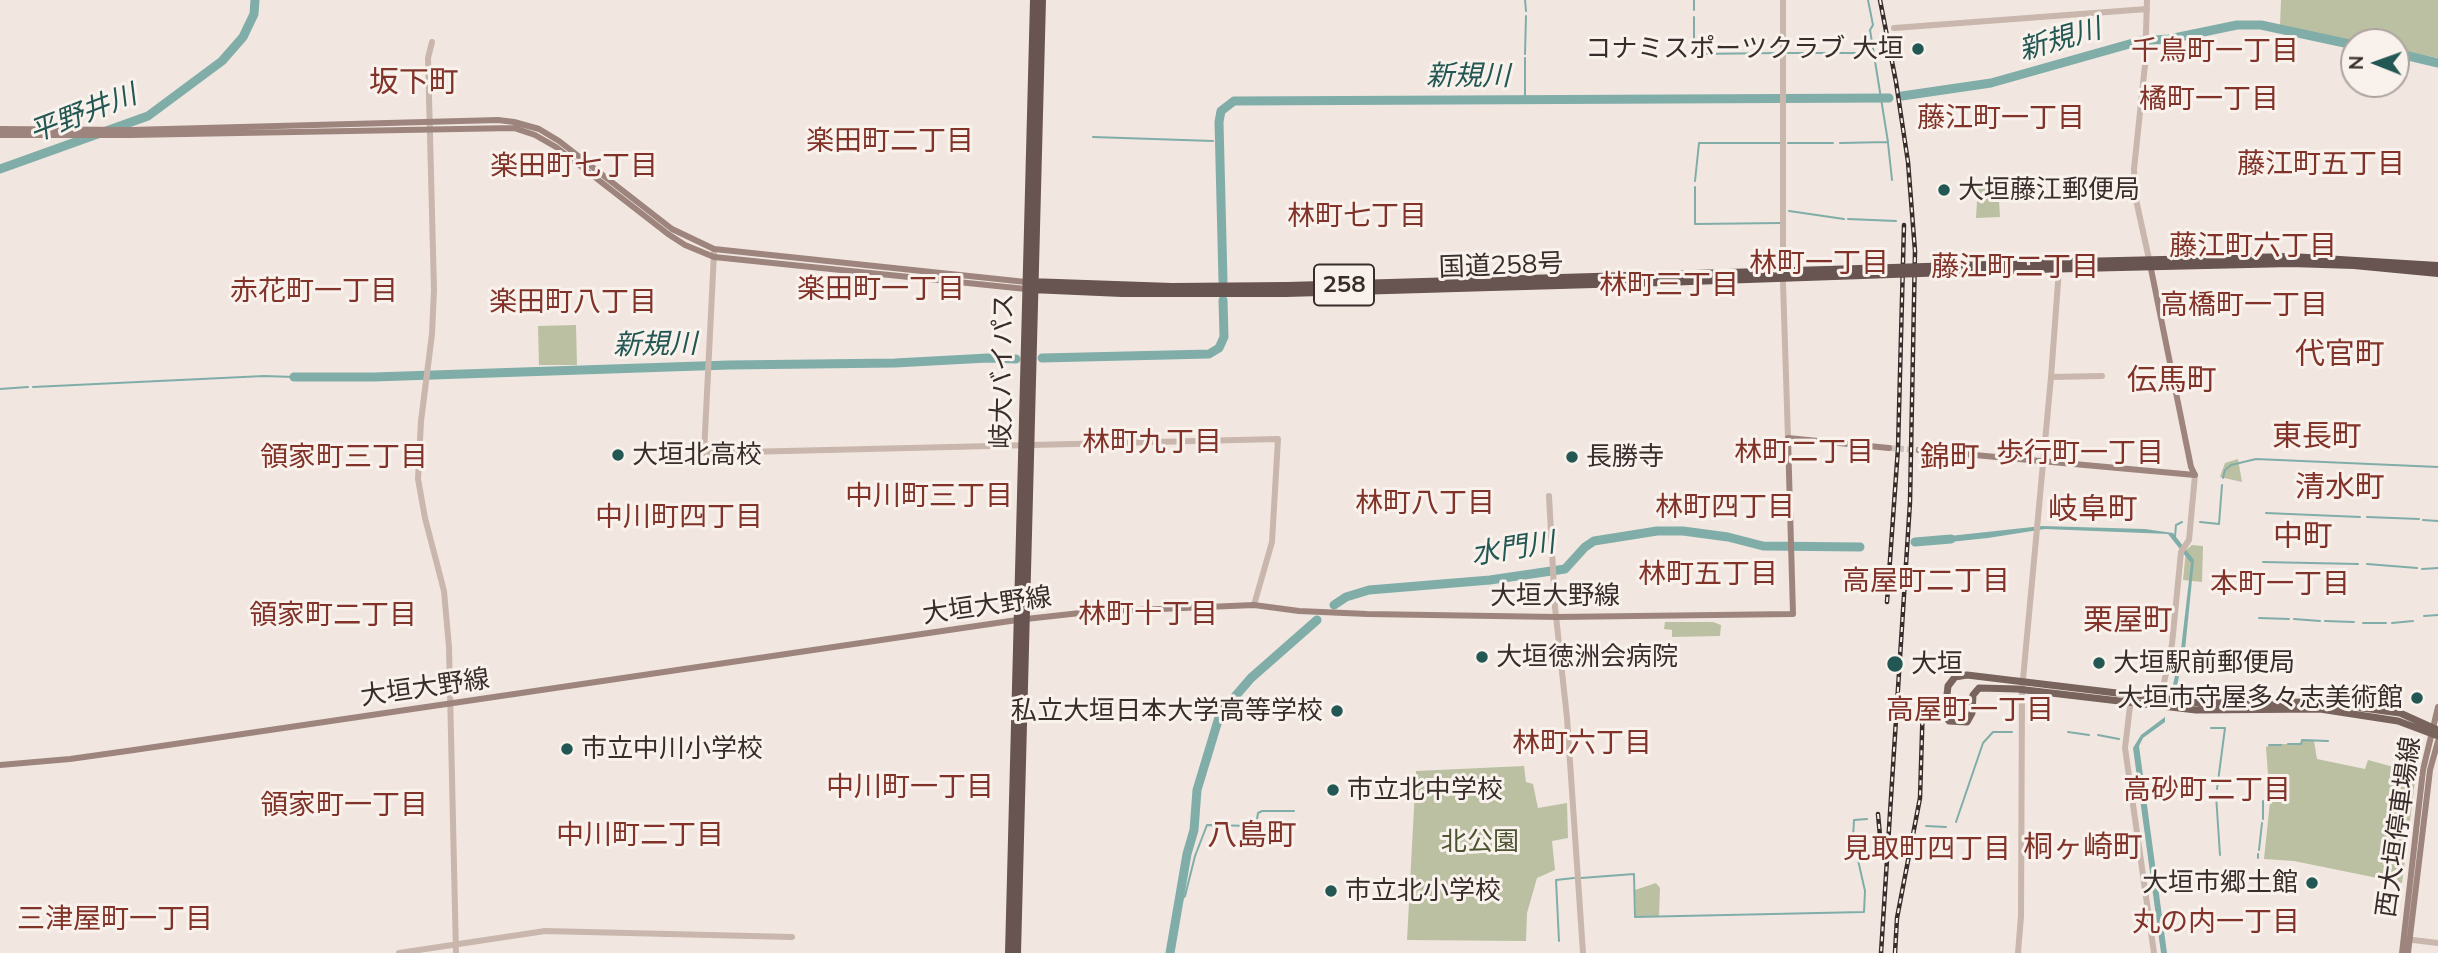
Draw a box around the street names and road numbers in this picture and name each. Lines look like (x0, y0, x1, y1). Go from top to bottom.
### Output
street label: 国道258号 (1438, 248, 1564, 284)
road number: 258 (1314, 264, 1374, 306)
street label: 岐大バイパス (986, 293, 1020, 449)
street label: 大垣大野線 (1490, 580, 1620, 612)
street label: 大垣大野線 (920, 582, 1054, 630)
street label: 大垣大野線 (358, 664, 492, 712)
street label: 西大垣停車場線 (2371, 735, 2427, 919)

